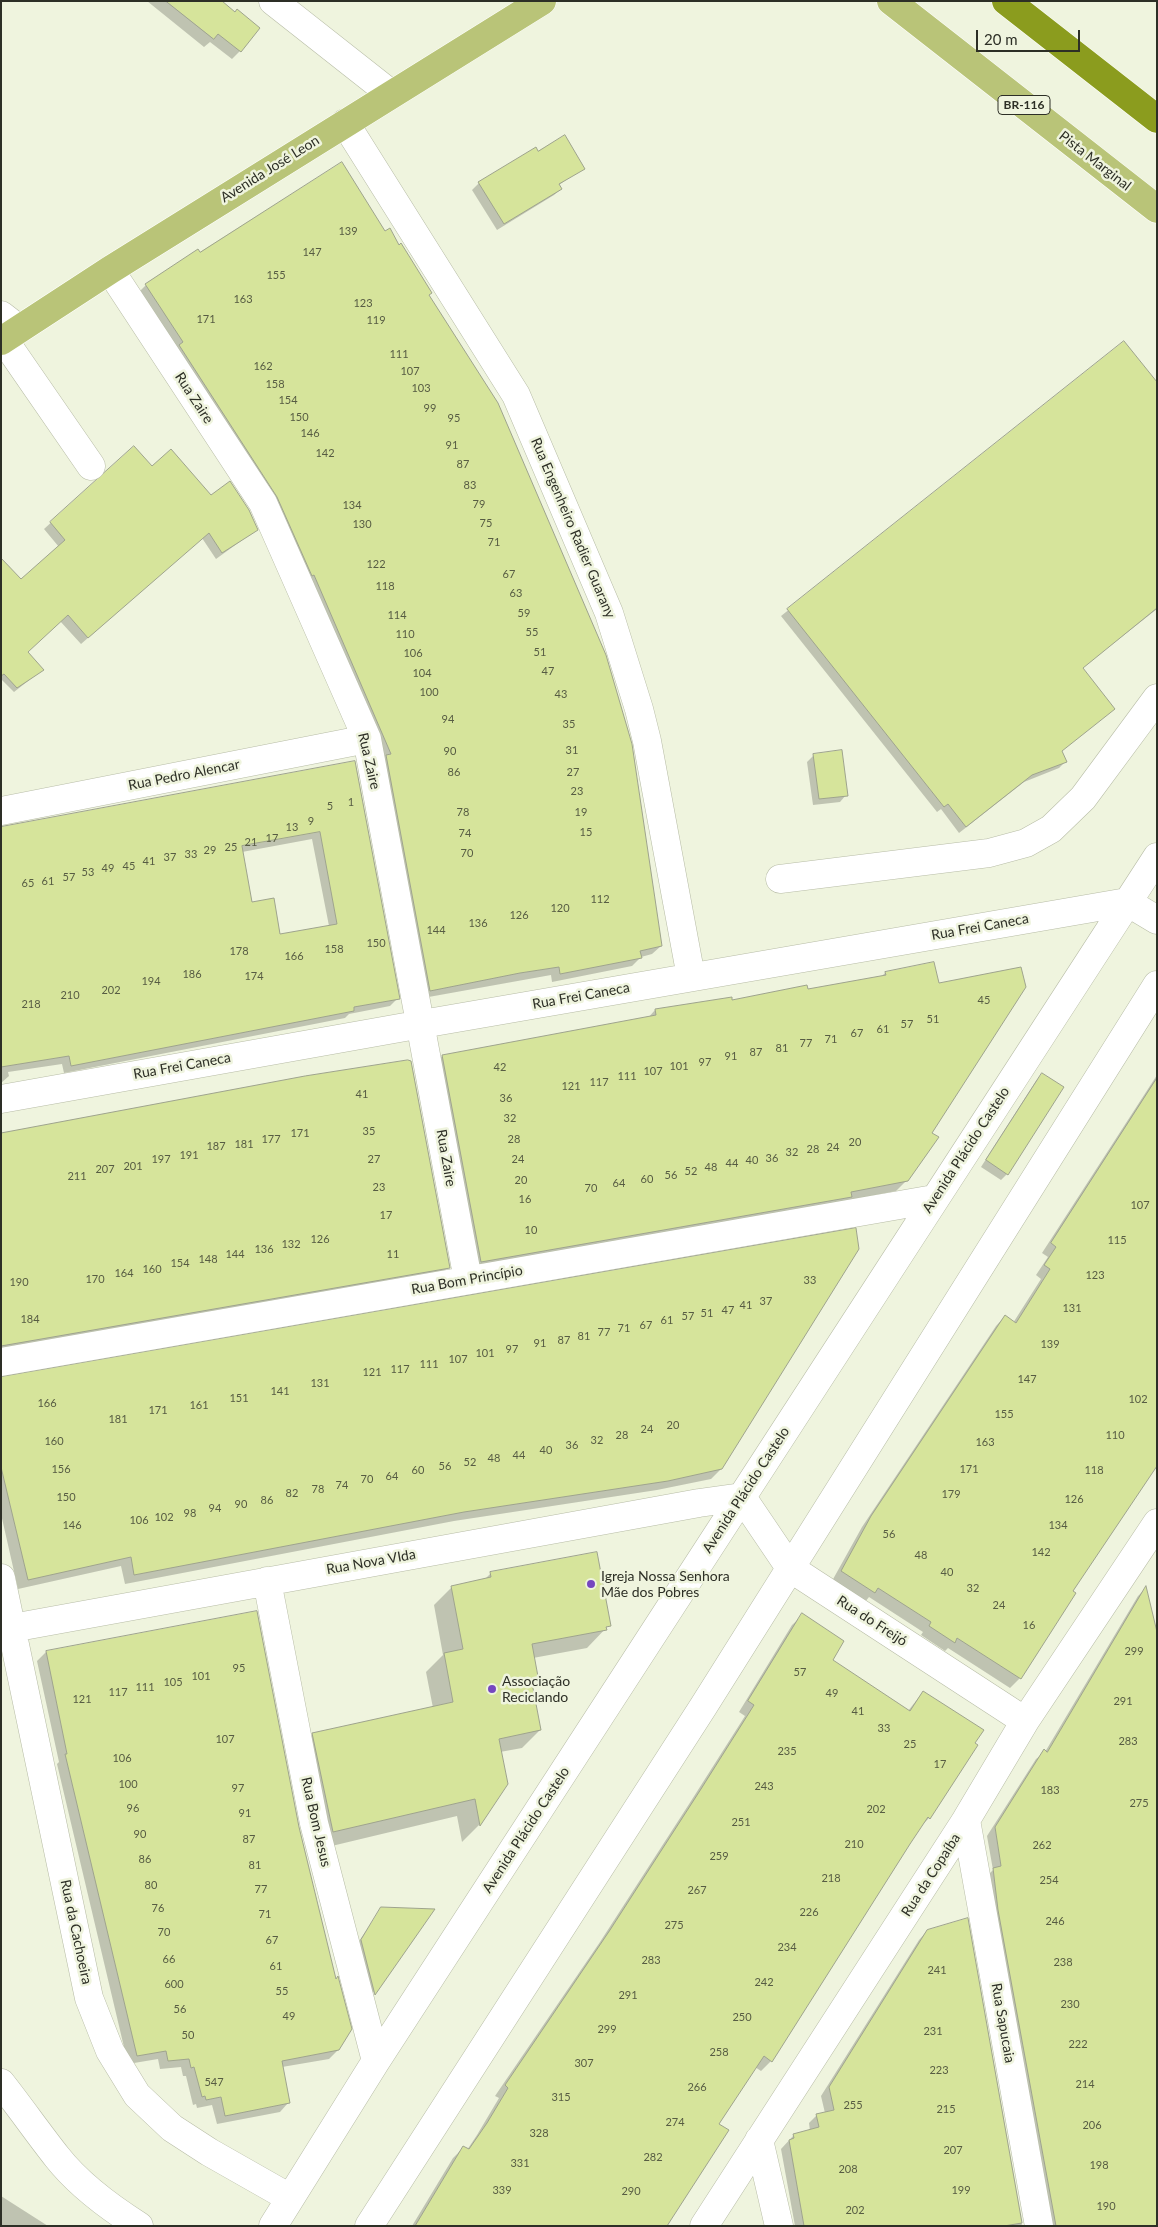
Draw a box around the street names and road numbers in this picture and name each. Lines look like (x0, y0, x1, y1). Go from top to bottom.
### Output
road number: BR-116 (998, 96, 1050, 114)
street label: Pista Marginal (1056, 128, 1134, 194)
street label: Avenida José Leon (217, 132, 323, 206)
street label: Rua Zaire (171, 369, 217, 427)
street label: Rua Engenheiro Radier Guarany (527, 435, 619, 621)
street label: Rua Zaire (354, 731, 384, 791)
street label: Rua Pedro Alencar (127, 756, 241, 794)
street label: Rua Frei Caneca (930, 910, 1030, 944)
street label: Rua Frei Caneca (531, 979, 631, 1013)
street label: Rua Frei Caneca (132, 1049, 232, 1083)
street label: Avenida Plácido Castelo (919, 1084, 1013, 1216)
street label: Rua Zaire (433, 1128, 459, 1188)
street label: Rua Bom Princípio (410, 1262, 524, 1298)
street label: Avenida Plácido Castelo (699, 1424, 793, 1556)
street label: Rua Nova VIda (325, 1546, 417, 1578)
street label: Rua do Freijó (834, 1592, 910, 1650)
street label: Avenida Plácido Castelo (479, 1764, 573, 1896)
street label: Rua Bom Jesus (297, 1775, 335, 1869)
street label: Rua da Copaíba (898, 1830, 964, 1920)
street label: Rua da Cachoeira (57, 1878, 95, 1986)
street label: Rua Sapucaia (988, 1982, 1018, 2064)

